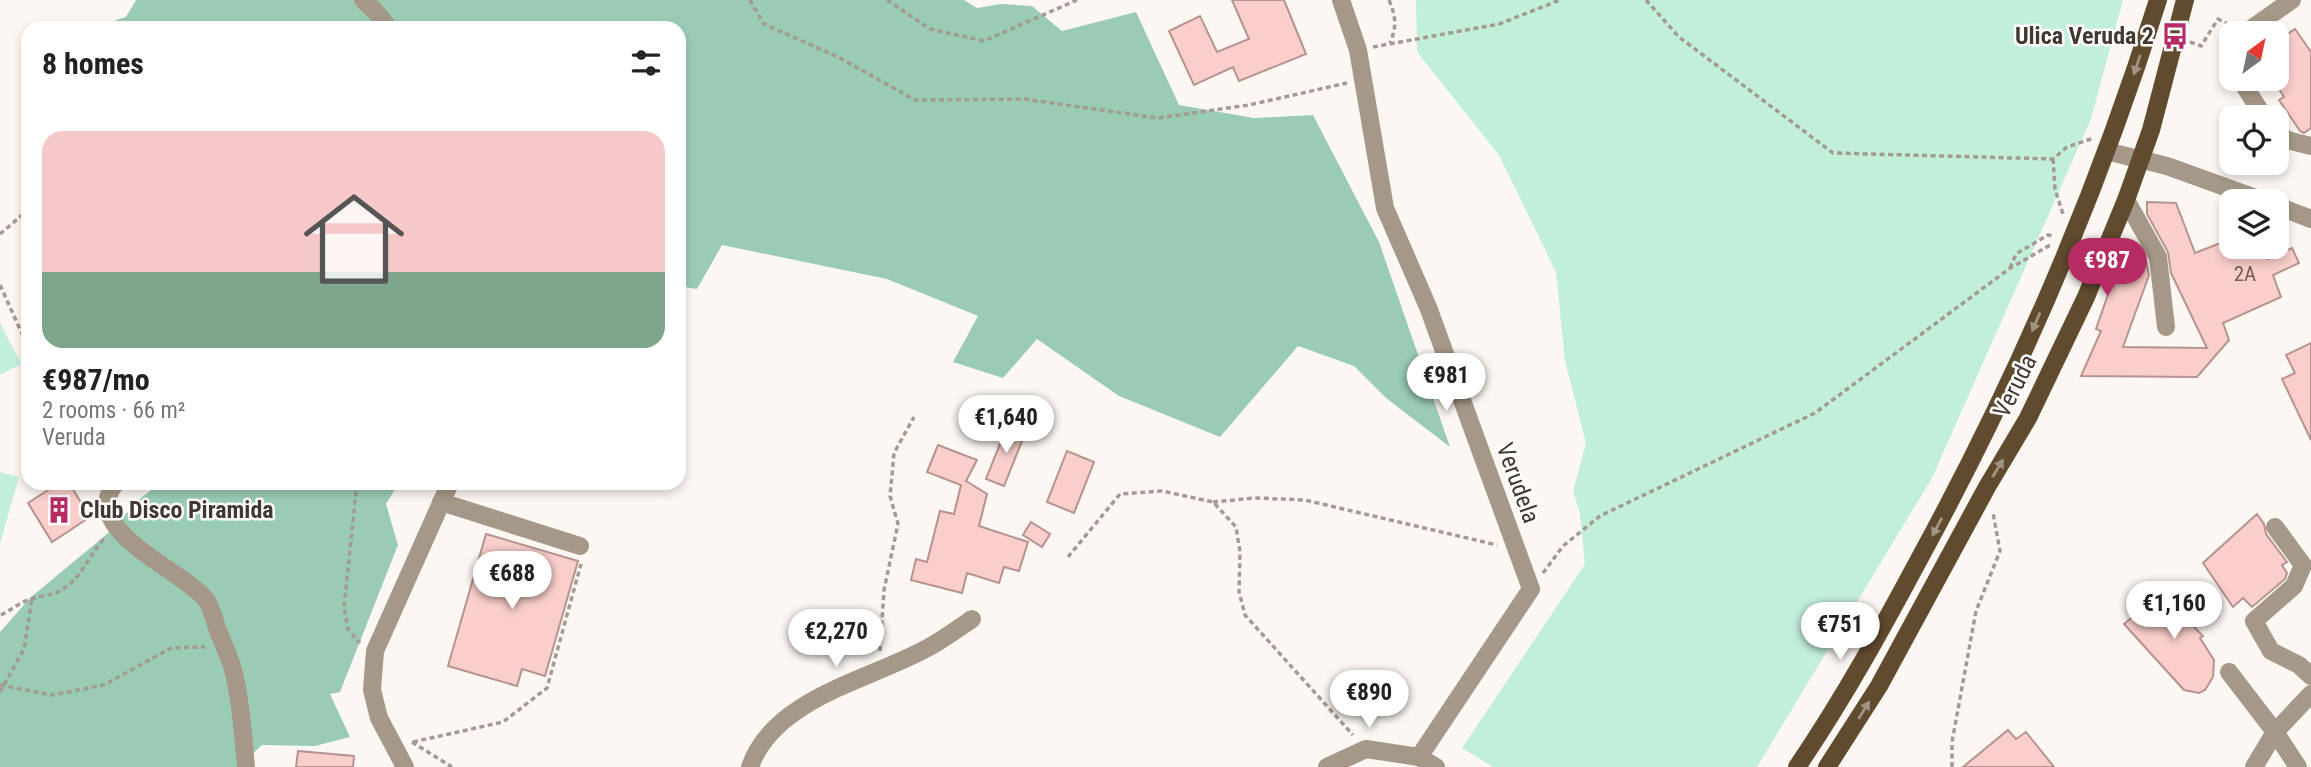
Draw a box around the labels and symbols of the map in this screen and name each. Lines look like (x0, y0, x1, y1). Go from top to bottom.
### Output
bus stop icon: Ulica Veruda 2 (2160, 21, 2190, 51)
north arrow (2219, 21, 2289, 91)
place label: Ulica Veruda 2 (2015, 22, 2154, 50)
one-way arrow (2131, 55, 2142, 76)
pin: €987 (2066, 238, 2148, 298)
house number: 2A (2234, 262, 2256, 286)
one-way arrow (2030, 312, 2041, 333)
street label: Veruda (1987, 350, 2043, 422)
pin: €981 (1405, 354, 1487, 413)
pin: €1,640 (949, 396, 1063, 455)
street label: Verudela (1491, 439, 1545, 527)
one-way arrow (1992, 459, 2005, 478)
building icon: Club Disco Piramida (44, 495, 74, 525)
place label: Club Disco Piramida (80, 496, 274, 524)
one-way arrow (1931, 517, 1943, 537)
pin: €688 (471, 552, 553, 611)
pin: €1,160 (2117, 582, 2231, 641)
pin: €751 (1799, 602, 1881, 662)
pin: €2,270 (779, 610, 893, 669)
pin: €890 (1328, 670, 1410, 730)
one-way arrow (1857, 700, 1870, 719)

